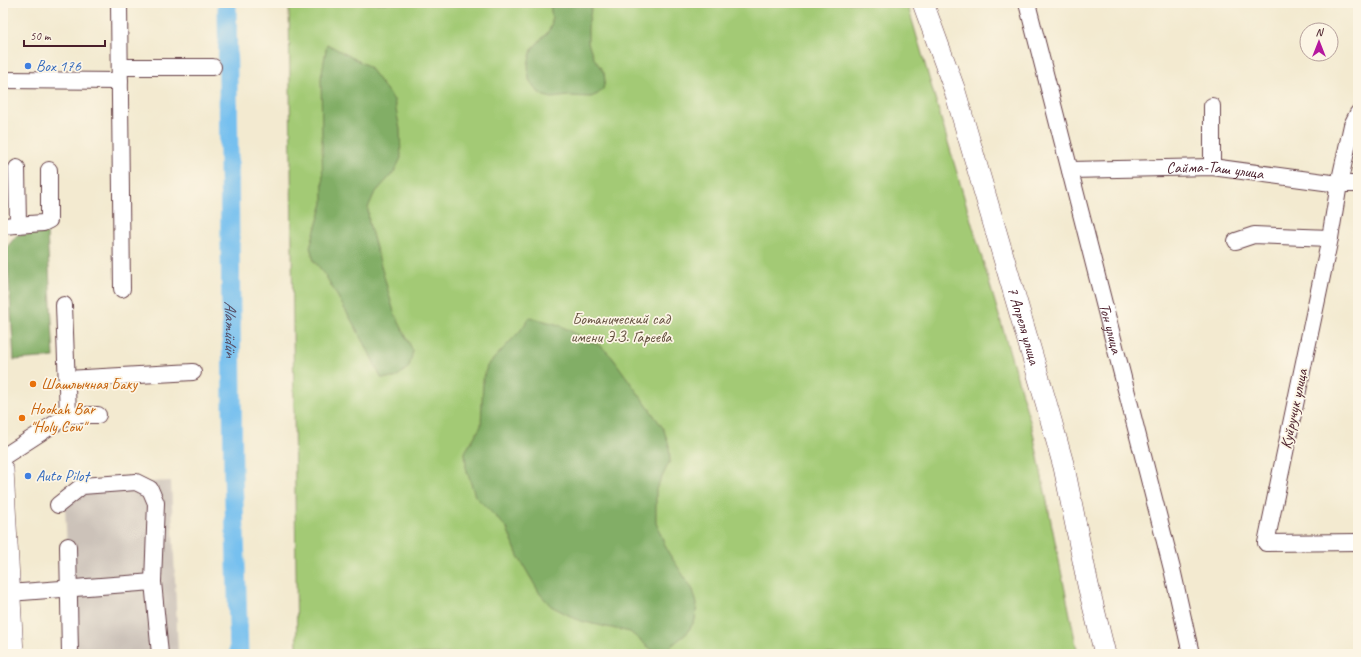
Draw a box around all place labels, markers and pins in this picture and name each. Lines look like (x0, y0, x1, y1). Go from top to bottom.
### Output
place label: Box 176 (36, 56, 82, 76)
marker: Box 176 (23, 61, 33, 71)
place label: Шашлычная Баку (41, 374, 139, 394)
marker: Шашлычная Баку (28, 379, 38, 389)
place label: Hookah Bar "Holy Cow" (30, 399, 96, 437)
marker: Hookah Bar "Holy Cow" (17, 413, 27, 423)
place label: Auto Pilot (36, 466, 91, 486)
marker: Auto Pilot (23, 471, 33, 481)

